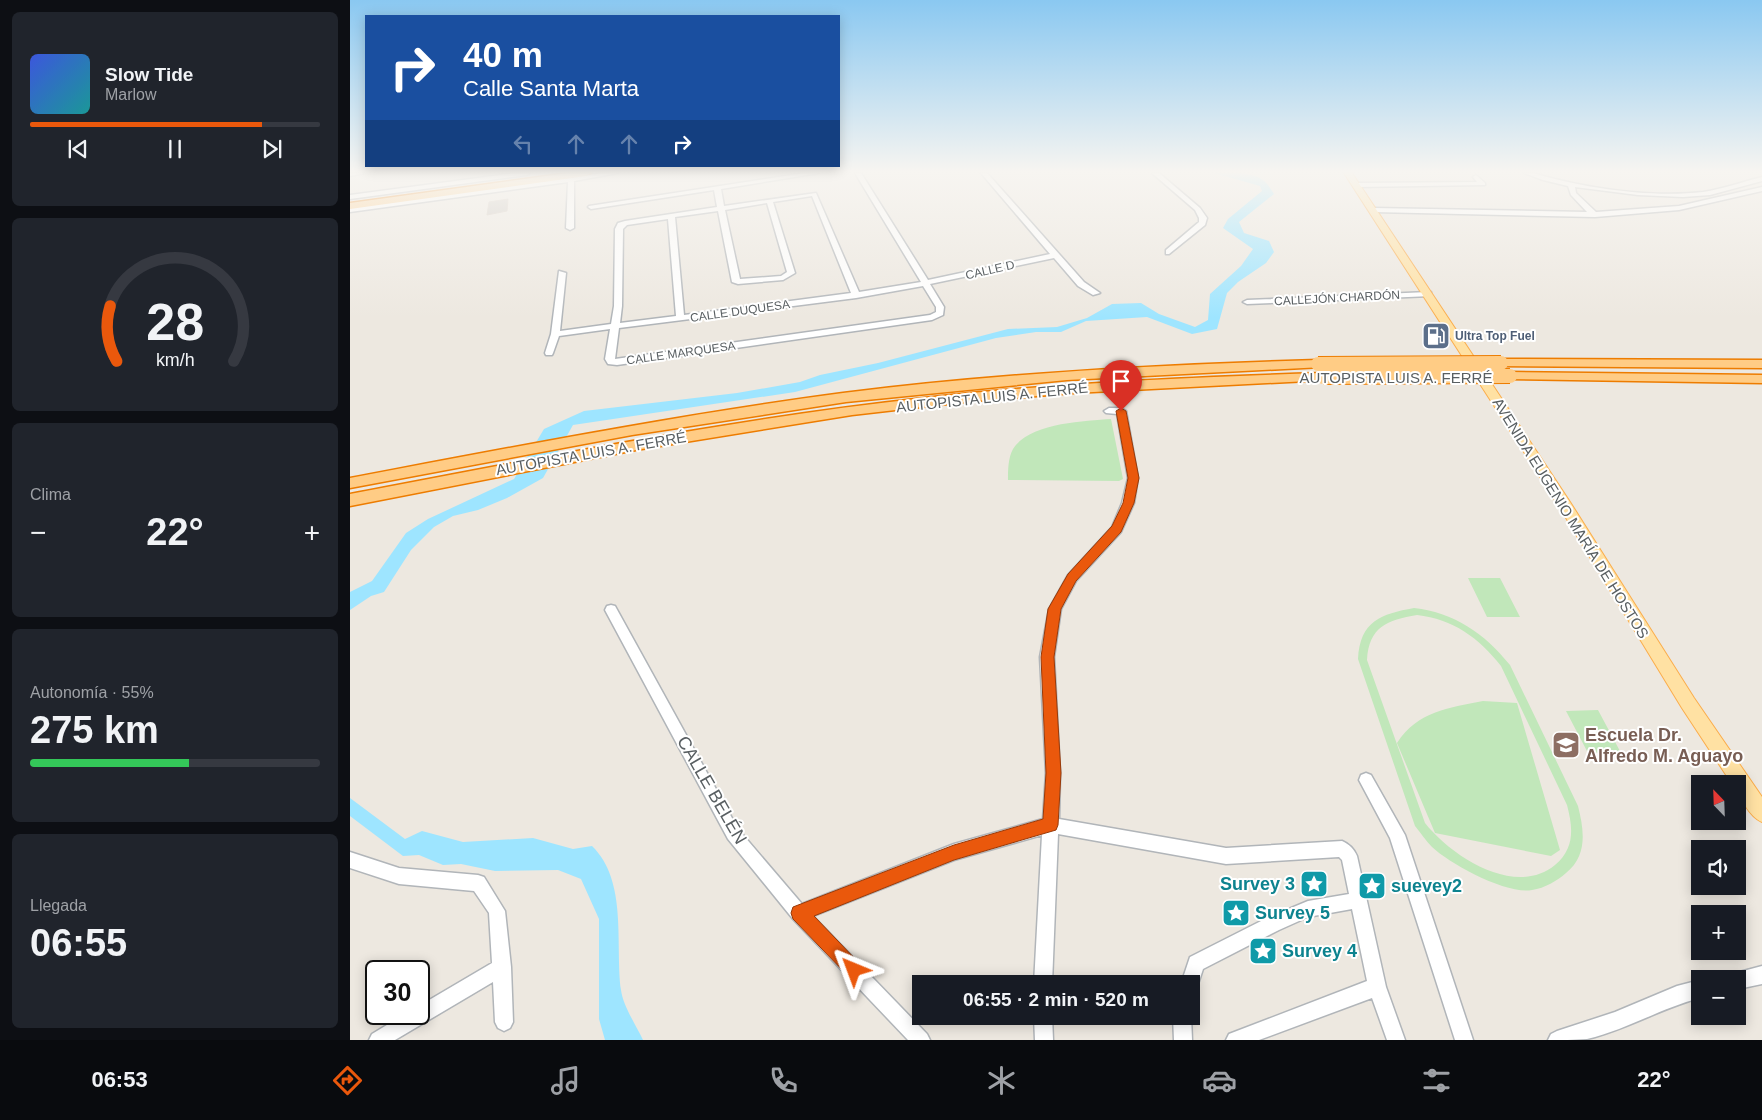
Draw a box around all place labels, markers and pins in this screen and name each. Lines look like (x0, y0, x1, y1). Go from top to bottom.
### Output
fuel station icon: Ultra Top Fuel (1421, 321, 1451, 351)
place label: Ultra Top Fuel (1455, 329, 1535, 343)
pin (1100, 360, 1142, 411)
place label: Escuela Dr. Alfredo M. Aguayo (1585, 725, 1743, 766)
school or university icon: Escuela Dr. Alfredo M. Aguayo (1551, 730, 1581, 760)
place icon: Survey 3 (1299, 869, 1329, 899)
place icon: suevey2 (1357, 871, 1387, 901)
place label: Survey 3 (1220, 874, 1295, 894)
place label: suevey2 (1391, 876, 1462, 896)
place icon: Survey 5 (1221, 898, 1251, 928)
place label: Survey 5 (1255, 903, 1330, 923)
place icon: Survey 4 (1248, 936, 1278, 966)
place label: Survey 4 (1282, 941, 1357, 961)

